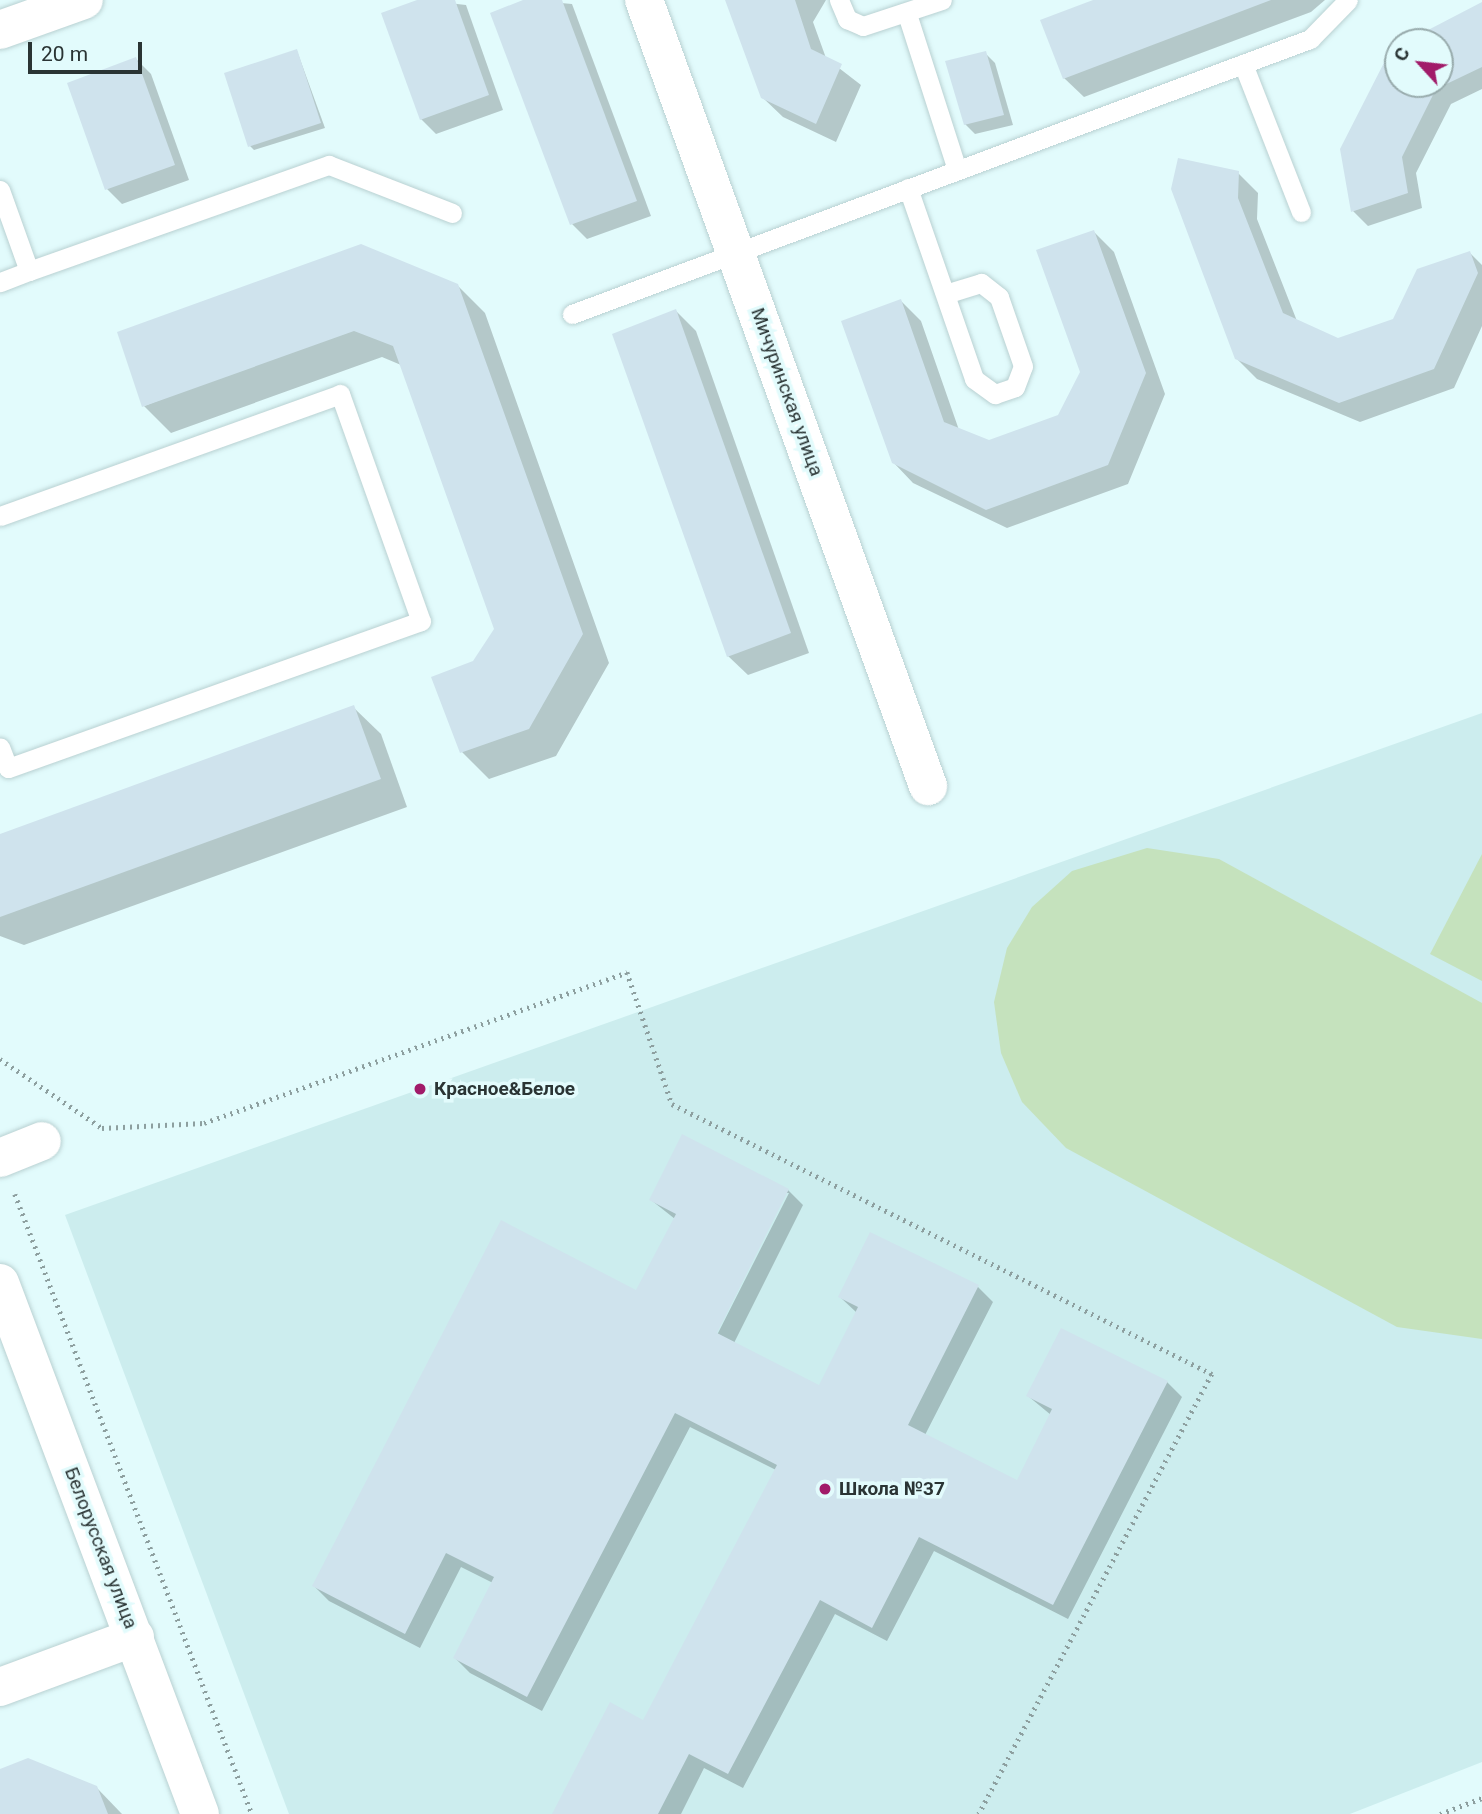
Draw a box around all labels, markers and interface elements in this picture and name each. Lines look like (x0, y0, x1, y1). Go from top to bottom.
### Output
scale bar (32, 28, 145, 72)
north arrow (1384, 28, 1454, 98)
text: 20 m (41, 42, 88, 66)
text: С (1389, 43, 1415, 65)
street label: Мичуринская улица (746, 305, 828, 479)
place label: Красное&Белое (434, 1078, 575, 1100)
marker: Красное&Белое (412, 1081, 428, 1097)
street label: Белорусская улица (60, 1464, 142, 1632)
place label: Школа №37 (839, 1478, 945, 1500)
marker: Школа №37 (817, 1481, 833, 1497)

